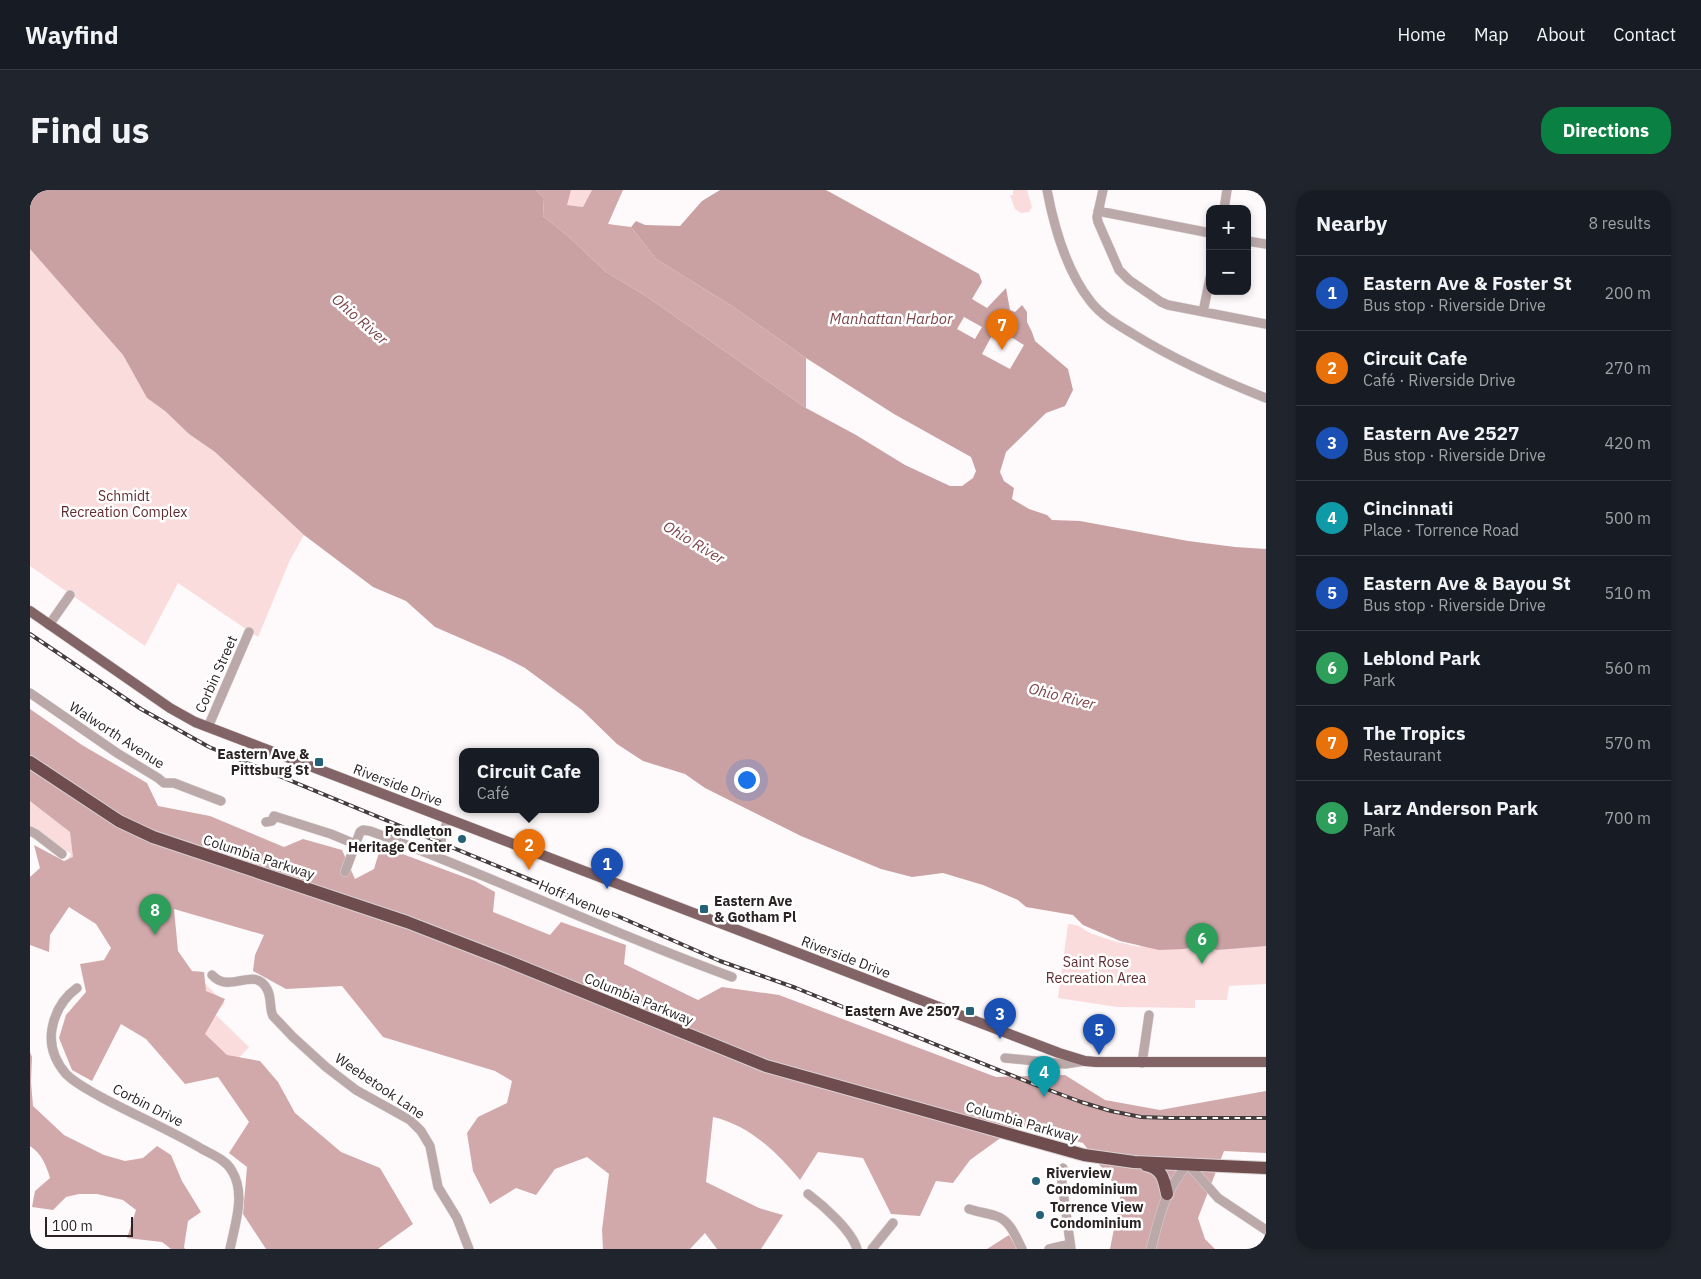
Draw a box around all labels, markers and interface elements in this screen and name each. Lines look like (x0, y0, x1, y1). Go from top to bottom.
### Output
text: Wayfind (25, 19, 118, 51)
text: Home (1398, 23, 1446, 46)
text: Map (1474, 23, 1509, 46)
text: About (1537, 23, 1585, 46)
text: Contact (1613, 23, 1676, 46)
text: Find us (30, 107, 149, 153)
button: Directions (1541, 107, 1671, 154)
map controls (1206, 205, 1251, 295)
button: + (1206, 205, 1251, 250)
text: Nearby (1316, 209, 1387, 237)
text: 8 results (1588, 213, 1651, 233)
button: − (1206, 250, 1251, 295)
text: Eastern Ave & Foster St (1363, 271, 1572, 295)
text: 1 (1327, 283, 1337, 303)
text: 200 m (1604, 283, 1651, 303)
water label: Ohio River (328, 290, 392, 349)
text: Bus stop · Riverside Drive (1363, 295, 1546, 315)
water label: Manhattan Harbor (829, 309, 953, 328)
pin: 7 (986, 309, 1018, 350)
text: Circuit Cafe (1363, 346, 1467, 370)
text: 2 (1327, 358, 1337, 378)
text: 270 m (1604, 358, 1651, 378)
text: Café · Riverside Drive (1363, 370, 1516, 390)
text: Eastern Ave 2527 (1363, 421, 1519, 445)
text: 3 (1327, 433, 1337, 453)
text: 420 m (1604, 433, 1651, 453)
text: Bus stop · Riverside Drive (1363, 445, 1546, 465)
park label: Schmidt Recreation Complex (61, 487, 187, 521)
text: Cincinnati (1363, 496, 1453, 520)
text: 4 (1327, 508, 1337, 528)
text: 500 m (1604, 508, 1651, 528)
water label: Ohio River (660, 516, 729, 568)
text: Place · Torrence Road (1363, 520, 1519, 540)
text: Eastern Ave & Bayou St (1363, 571, 1571, 595)
text: 5 (1327, 583, 1337, 603)
text: 510 m (1604, 583, 1651, 603)
text: Bus stop · Riverside Drive (1363, 595, 1546, 615)
street label: Corbin Street (191, 632, 241, 716)
text: Leblond Park (1363, 646, 1481, 670)
text: 6 (1327, 658, 1337, 678)
text: 560 m (1604, 658, 1651, 678)
text: Park (1363, 670, 1395, 690)
water label: Ohio River (1027, 679, 1098, 714)
street label: Walworth Avenue (66, 697, 168, 773)
text: The Tropics (1363, 721, 1466, 745)
text: 7 (1327, 733, 1337, 753)
text: 570 m (1604, 733, 1651, 753)
place label: Eastern Ave & Pittsburg St (217, 745, 310, 779)
text: Restaurant (1363, 745, 1442, 765)
popup (459, 748, 599, 813)
marker: Eastern Ave & Pittsburg St (313, 756, 325, 768)
text: Circuit Cafe (477, 759, 581, 783)
street label: Riverside Drive (351, 760, 445, 810)
your location (734, 767, 760, 793)
text: Café (477, 783, 509, 803)
text: Larz Anderson Park (1363, 796, 1538, 820)
text: 8 (1327, 808, 1337, 828)
text: 700 m (1604, 808, 1651, 828)
text: Park (1363, 820, 1395, 840)
place label: Pendleton Heritage Center (348, 822, 452, 856)
pin: 2 (513, 829, 545, 870)
street label: Columbia Parkway (201, 830, 317, 884)
marker: Pendleton Heritage Center (456, 833, 468, 845)
pin: 1 (591, 848, 623, 889)
street label: Hoff Avenue (536, 876, 614, 922)
place label: Eastern Ave & Gotham Pl (714, 892, 796, 926)
pin: 8 (139, 894, 171, 935)
marker: Eastern Ave & Gotham Pl (698, 903, 710, 915)
pin: 6 (1186, 923, 1218, 964)
street label: Riverside Drive (799, 932, 893, 982)
park label: Saint Rose Recreation Area (1046, 953, 1147, 987)
street label: Columbia Parkway (582, 969, 696, 1029)
pin: 3 (984, 998, 1016, 1039)
place label: Eastern Ave 2507 (845, 1002, 960, 1020)
marker: Eastern Ave 2507 (964, 1005, 976, 1017)
pin: 5 (1083, 1014, 1115, 1055)
street label: Weebetook Lane (332, 1049, 429, 1123)
pin: 4 (1028, 1056, 1060, 1097)
street label: Corbin Drive (110, 1079, 187, 1131)
street label: Columbia Parkway (964, 1097, 1080, 1147)
place label: Riverview Condominium (1046, 1164, 1138, 1198)
marker: Riverview Condominium (1030, 1175, 1042, 1187)
place label: Torrence View Condominium (1050, 1198, 1144, 1232)
marker: Torrence View Condominium (1034, 1209, 1046, 1221)
scale bar (45, 1214, 132, 1237)
text: 100 m (52, 1217, 93, 1235)

